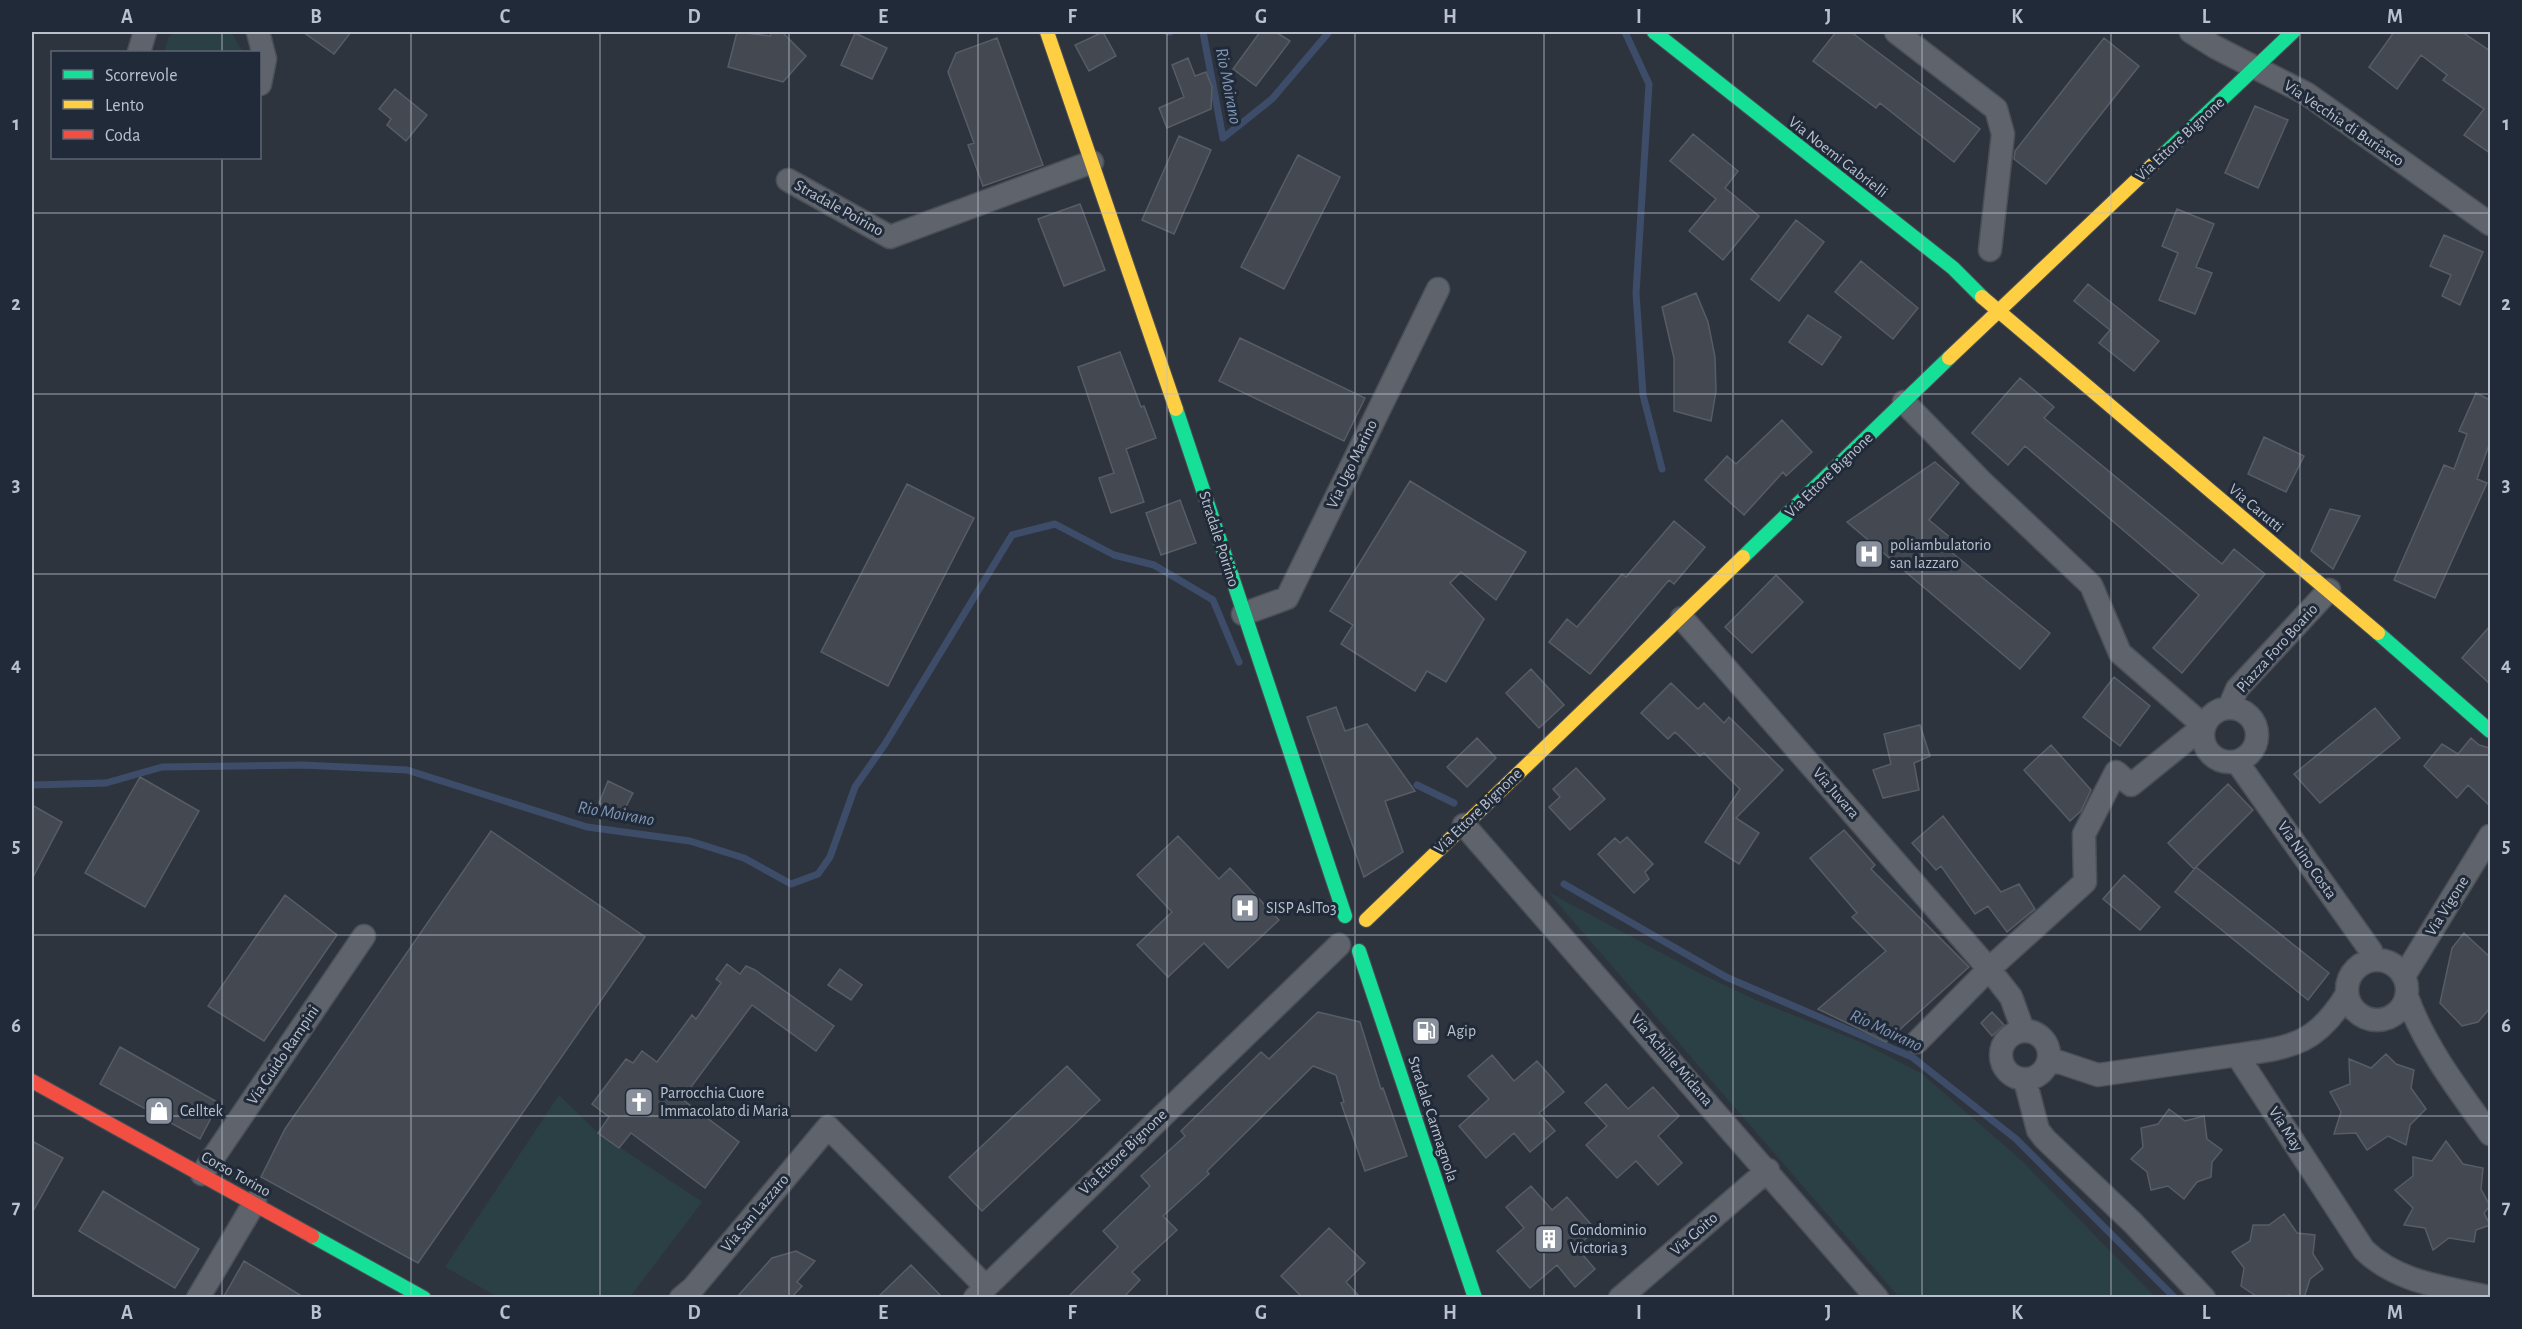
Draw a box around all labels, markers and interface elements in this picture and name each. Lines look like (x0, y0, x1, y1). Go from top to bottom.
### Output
text: A (121, 7, 133, 27)
text: B (310, 7, 322, 27)
text: C (500, 7, 511, 27)
text: D (687, 7, 701, 27)
text: E (878, 7, 888, 27)
text: F (1067, 7, 1077, 27)
text: G (1255, 7, 1267, 27)
text: H (1443, 7, 1457, 27)
text: I (1636, 7, 1642, 27)
text: J (1825, 7, 1831, 27)
text: K (2011, 7, 2023, 27)
text: L (2202, 7, 2211, 27)
text: M (2387, 7, 2403, 27)
water label: Rio Moirano (1212, 46, 1244, 126)
legend (51, 51, 261, 159)
text: Scorrevole (105, 67, 178, 85)
street label: Via Vecchia di Buriasco (2281, 77, 2407, 169)
street label: Via Ettore Bignone (2132, 94, 2228, 184)
text: Lento (105, 97, 144, 115)
street label: Via Noemi Gabrielli (1785, 113, 1891, 201)
text: 1 (12, 114, 20, 134)
text: 1 (2502, 114, 2510, 134)
text: Coda (105, 127, 140, 145)
street label: Stradale Poirino (792, 177, 886, 239)
text: 2 (11, 294, 21, 314)
text: 2 (2501, 294, 2511, 314)
street label: Via Ugo Marino (1324, 417, 1380, 511)
street label: Via Ettore Bignone (1782, 429, 1876, 521)
text: 3 (12, 475, 20, 495)
text: 3 (2502, 475, 2510, 495)
street label: Via Carutti (2226, 481, 2286, 535)
street label: Stradale Poirino (1196, 489, 1242, 589)
place label: poliambulatorio san lazzaro (1890, 537, 1991, 571)
hospital icon: poliambulatorio san lazzaro (1853, 538, 1885, 570)
street label: Piazza Foro Boario (2233, 601, 2321, 695)
text: 4 (11, 655, 21, 675)
text: 4 (2501, 655, 2511, 675)
street label: Via Juvara (1810, 764, 1862, 822)
street label: Via Ettore Bignone (1431, 765, 1525, 857)
water label: Rio Moirano (576, 798, 656, 830)
street label: Via Nino Costa (2274, 818, 2340, 902)
text: 5 (12, 836, 20, 856)
text: 5 (2502, 836, 2510, 856)
street label: Via Vigone (2422, 873, 2472, 939)
hospital icon: SISP AslTo3 (1229, 892, 1261, 924)
place label: SISP AslTo3 (1266, 900, 1336, 916)
street label: Via Guido Rampini (244, 1003, 322, 1107)
water label: Rio Moirano (1847, 1006, 1925, 1056)
street label: Via Achille Midana (1628, 1011, 1716, 1109)
fuel station icon: Agip (1410, 1015, 1442, 1047)
text: 6 (11, 1016, 21, 1036)
text: 6 (2501, 1016, 2511, 1036)
place label: Agip (1447, 1023, 1476, 1039)
street label: Stradale Carmagnola (1405, 1054, 1461, 1184)
place label: Parrocchia Cuore Immacolato di Maria (660, 1085, 789, 1119)
church icon: Parrocchia Cuore Immacolato di Maria (623, 1086, 655, 1118)
shop icon: Celltek (143, 1095, 175, 1127)
place label: Celltek (180, 1103, 224, 1119)
street label: Via May (2265, 1104, 2306, 1155)
street label: Via Ettore Bignone (1076, 1106, 1170, 1198)
street label: Corso Torino (198, 1148, 274, 1200)
street label: Via San Lazzaro (718, 1171, 792, 1255)
text: 7 (12, 1197, 21, 1217)
text: 7 (2502, 1197, 2511, 1217)
street label: Via Goito (1667, 1209, 1721, 1259)
place label: Condominio Victoria 3 (1570, 1222, 1647, 1256)
building icon: Condominio Victoria 3 (1533, 1223, 1565, 1255)
text: A (121, 1303, 133, 1323)
text: B (310, 1303, 322, 1323)
text: C (500, 1303, 511, 1323)
text: D (687, 1303, 701, 1323)
text: E (878, 1303, 888, 1323)
text: F (1067, 1303, 1077, 1323)
text: G (1255, 1303, 1267, 1323)
text: H (1443, 1303, 1457, 1323)
text: I (1636, 1303, 1642, 1323)
text: J (1825, 1303, 1831, 1323)
text: K (2011, 1303, 2023, 1323)
text: L (2202, 1303, 2211, 1323)
text: M (2387, 1303, 2403, 1323)

